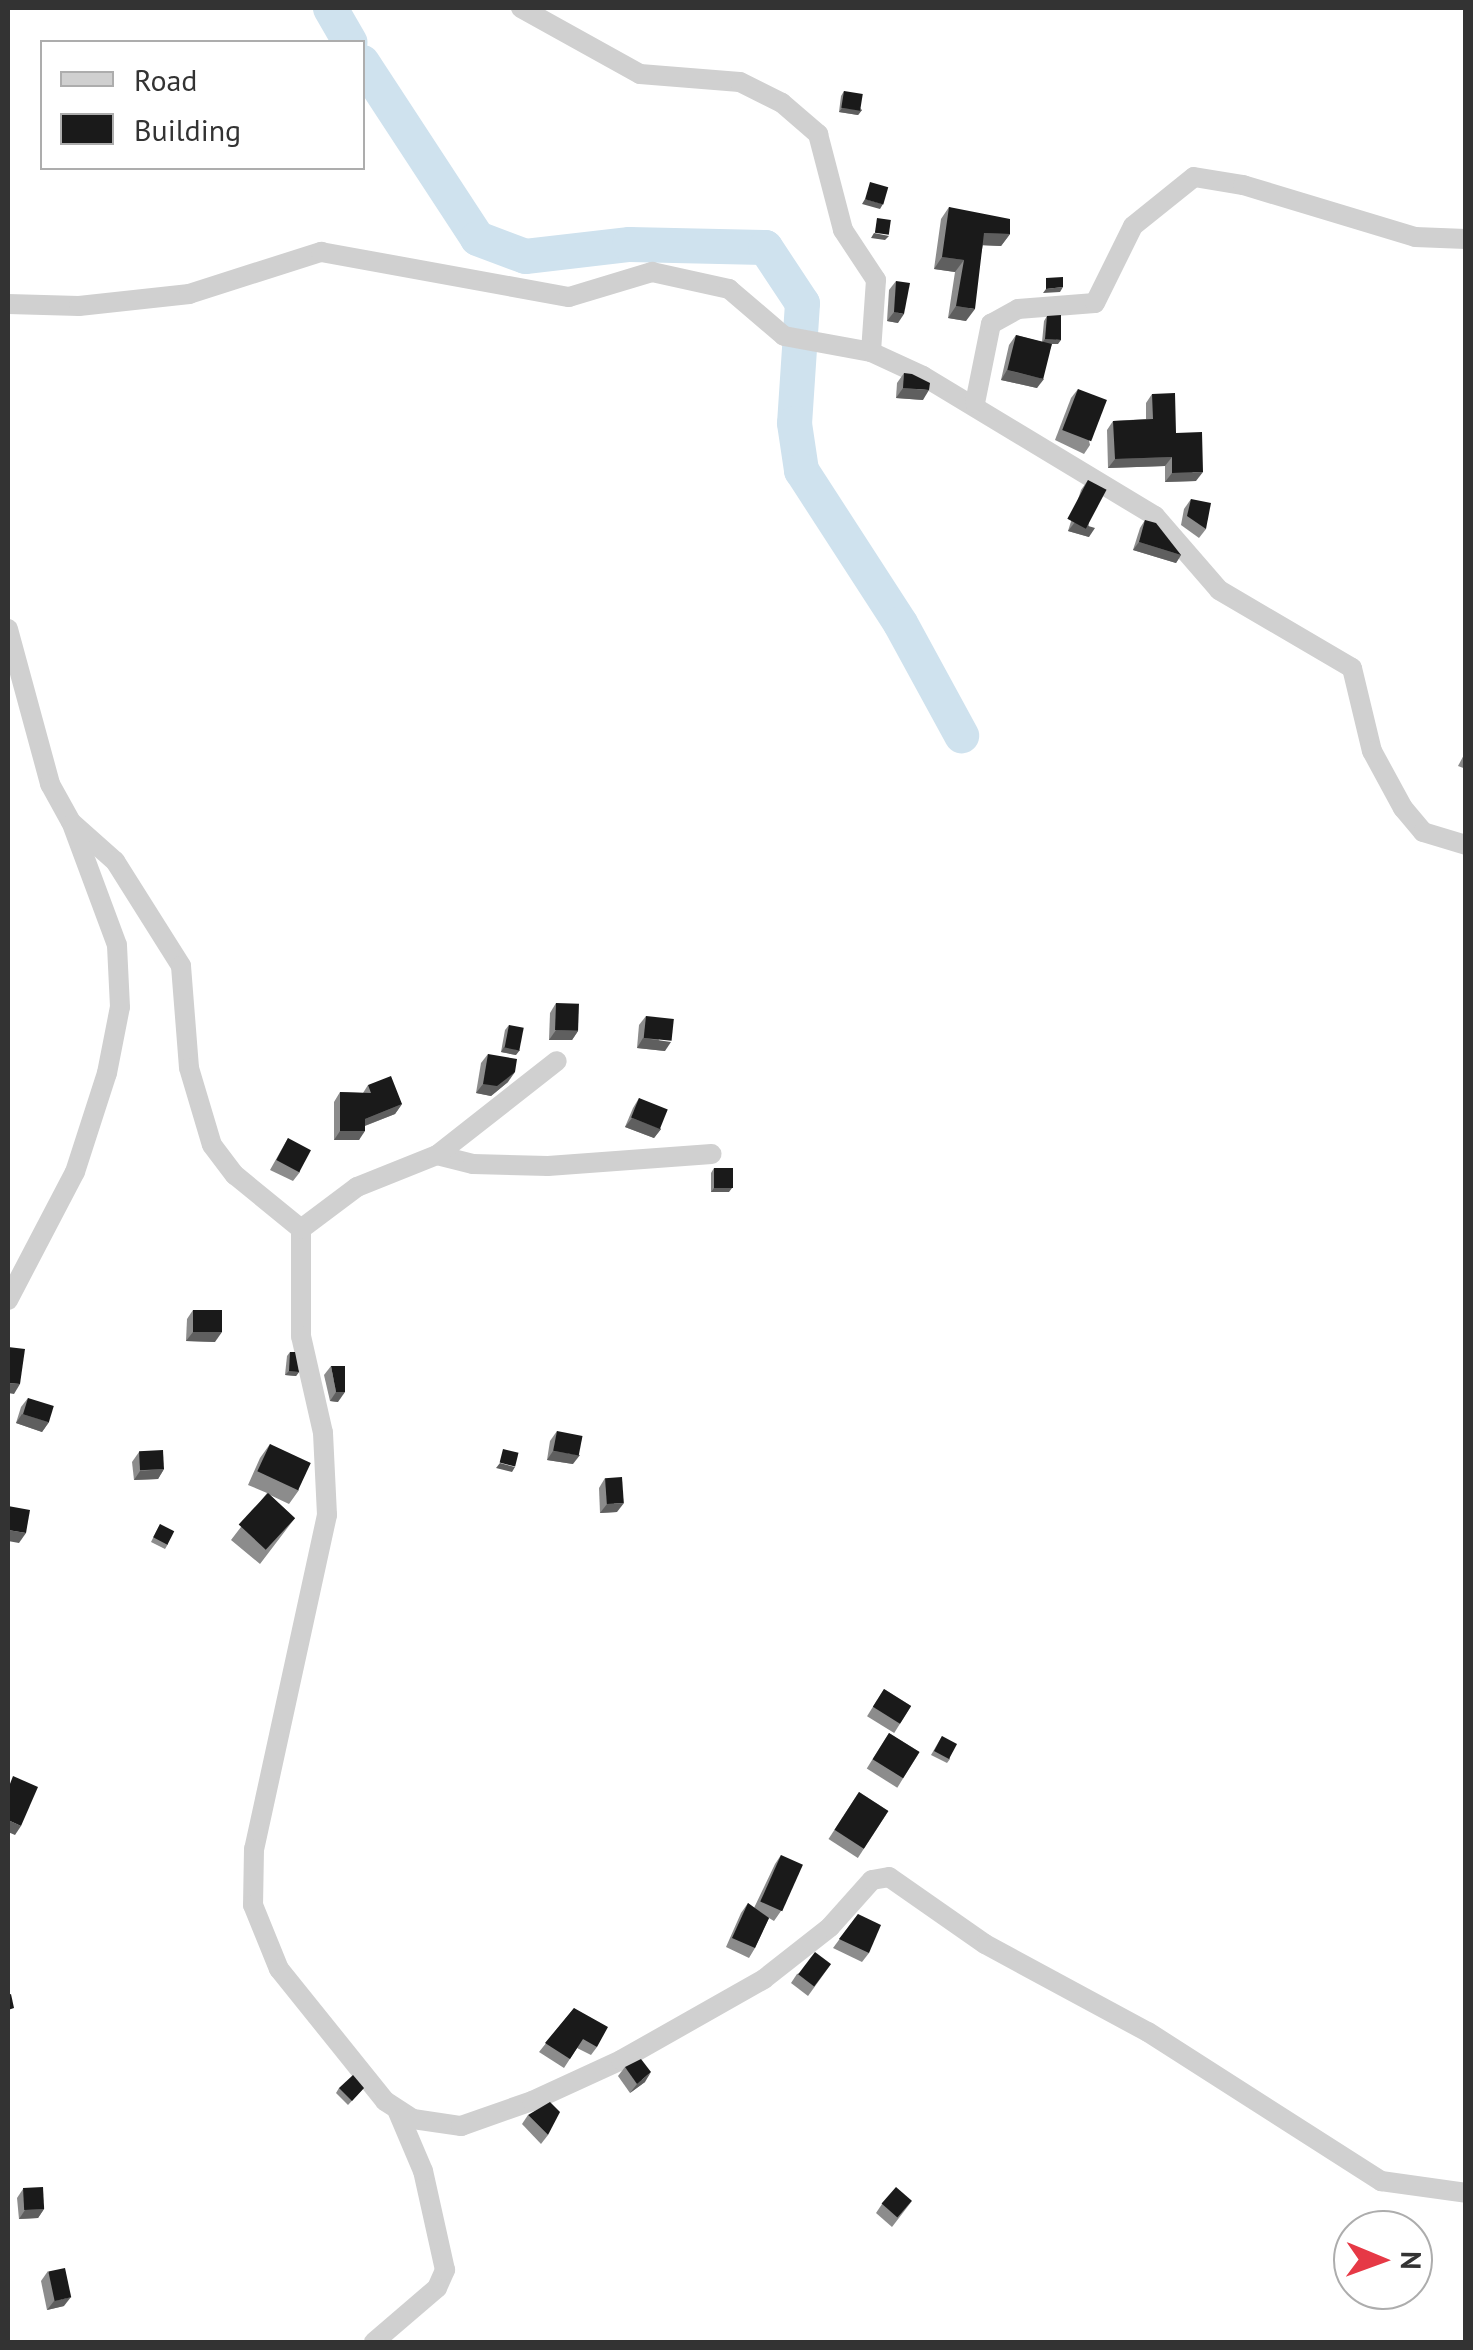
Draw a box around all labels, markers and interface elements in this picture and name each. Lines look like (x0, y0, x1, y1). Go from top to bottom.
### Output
legend (40, 40, 365, 170)
text: Road (134, 60, 198, 99)
text: Building (134, 110, 241, 149)
north arrow (1333, 2210, 1433, 2310)
text: N (1393, 2251, 1430, 2270)

